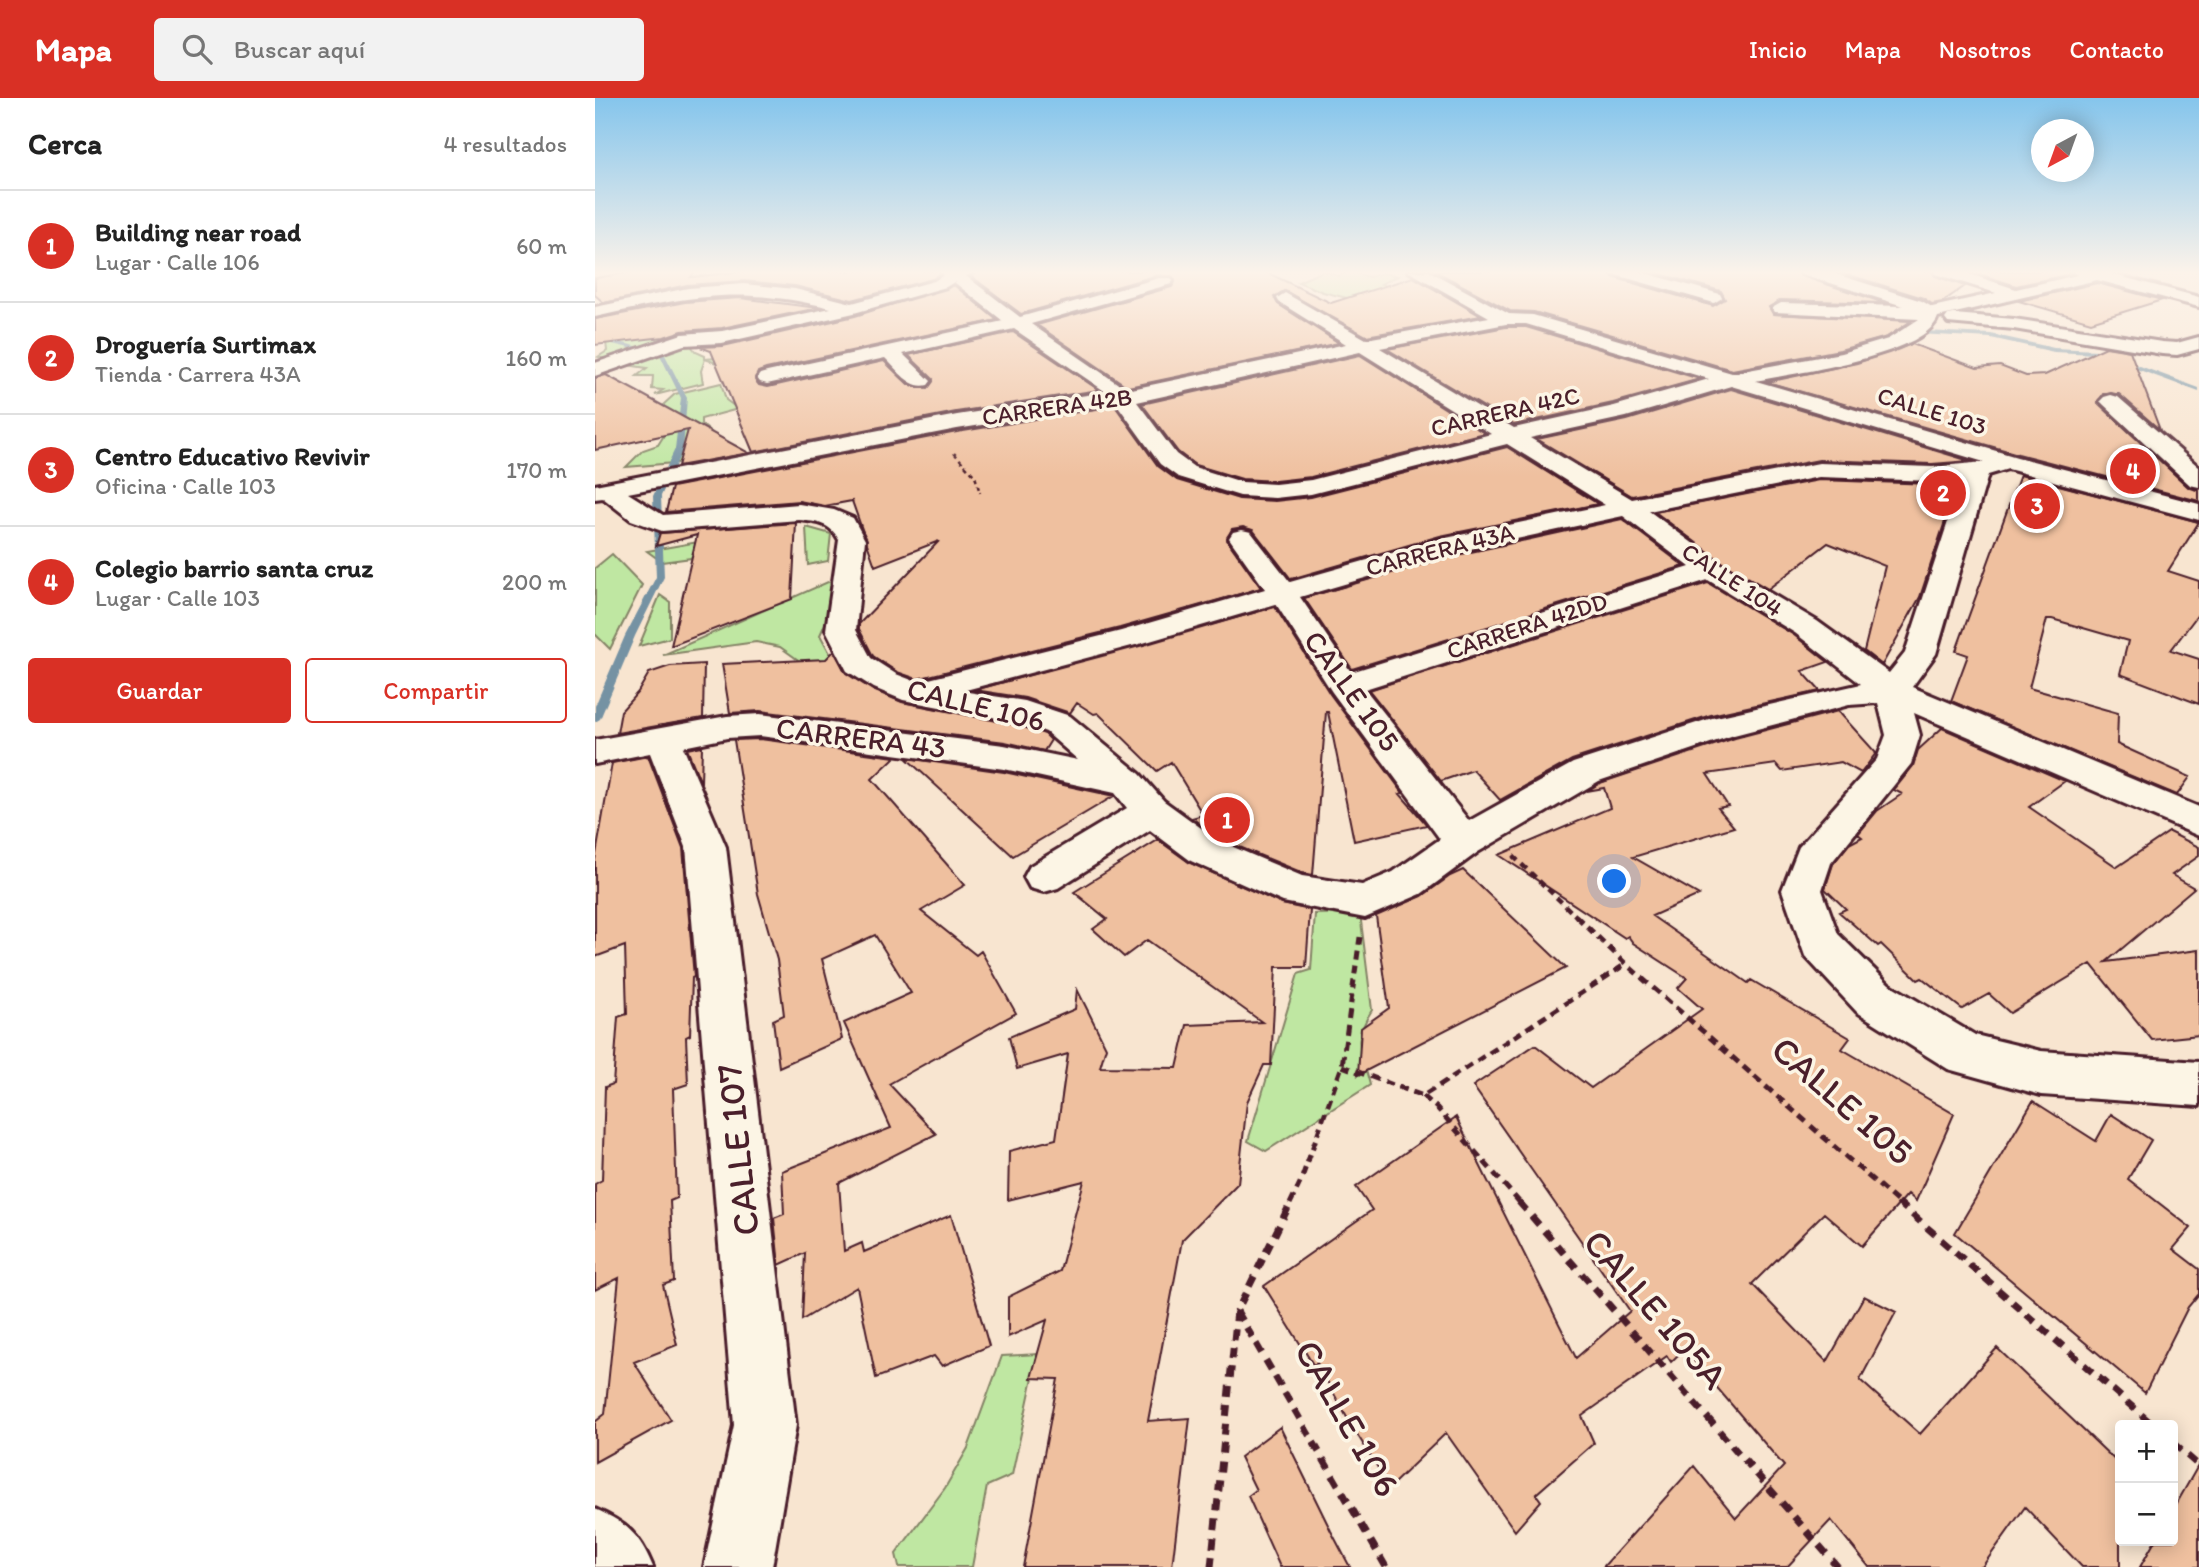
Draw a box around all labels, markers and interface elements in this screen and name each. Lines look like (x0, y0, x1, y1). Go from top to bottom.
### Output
search box (154, 18, 644, 81)
text: Mapa (35, 30, 112, 69)
icon: search (178, 30, 216, 68)
text: Buscar aquí (234, 33, 365, 65)
text: Inicio (1749, 35, 1807, 64)
text: Mapa (1845, 35, 1901, 64)
text: Nosotros (1939, 35, 2031, 64)
text: Contacto (2069, 35, 2164, 64)
north arrow (2031, 119, 2094, 182)
text: Cerca (28, 125, 102, 162)
text: 4 resultados (444, 130, 567, 158)
text: Building near road (95, 216, 301, 248)
text: 1 (46, 232, 56, 260)
text: 60 m (516, 232, 567, 260)
text: Lugar · Calle 106 (95, 248, 260, 276)
text: Droguería Surtimax (95, 328, 316, 360)
text: 2 (45, 344, 57, 372)
text: 160 m (505, 344, 567, 372)
text: Tienda · Carrera 43A (95, 360, 301, 388)
street label: CARRERA 42C (1428, 380, 1582, 443)
street label: CALLE 103 (1874, 380, 1990, 441)
street label: CARRERA 42B (980, 382, 1134, 431)
text: Centro Educativo Revivir (95, 440, 370, 472)
pin: 4 (2110, 445, 2156, 497)
text: 3 (45, 456, 57, 484)
text: 170 m (506, 456, 567, 484)
pin: 2 (1920, 467, 1966, 519)
text: Oficina · Calle 103 (95, 472, 276, 500)
pin: 3 (2014, 480, 2060, 532)
street label: CARRERA 43A (1363, 517, 1517, 582)
street label: CALLE 104 (1676, 536, 1788, 623)
text: Colegio barrio santa cruz (95, 552, 373, 584)
text: 4 (44, 568, 58, 596)
text: 200 m (502, 568, 567, 596)
text: Lugar · Calle 103 (95, 584, 260, 612)
street label: CARRERA 42DD (1443, 586, 1611, 665)
street label: CALLE 105 (1296, 623, 1409, 758)
button: Guardar (28, 658, 291, 723)
button: Compartir (305, 658, 567, 723)
street label: CALLE 106 (903, 670, 1049, 739)
street label: CARRERA 43 (774, 709, 948, 766)
pin: 1 (1204, 794, 1250, 846)
your location (1597, 864, 1631, 898)
street label: CALLE 105 (1763, 1027, 1923, 1173)
street label: CALLE 107 (706, 1062, 768, 1238)
street label: CALLE 105A (1575, 1220, 1737, 1398)
street label: CALLE 106 (1286, 1332, 1410, 1504)
map controls (2115, 1420, 2178, 1546)
button: + (2115, 1420, 2178, 1483)
button: − (2115, 1483, 2178, 1546)

